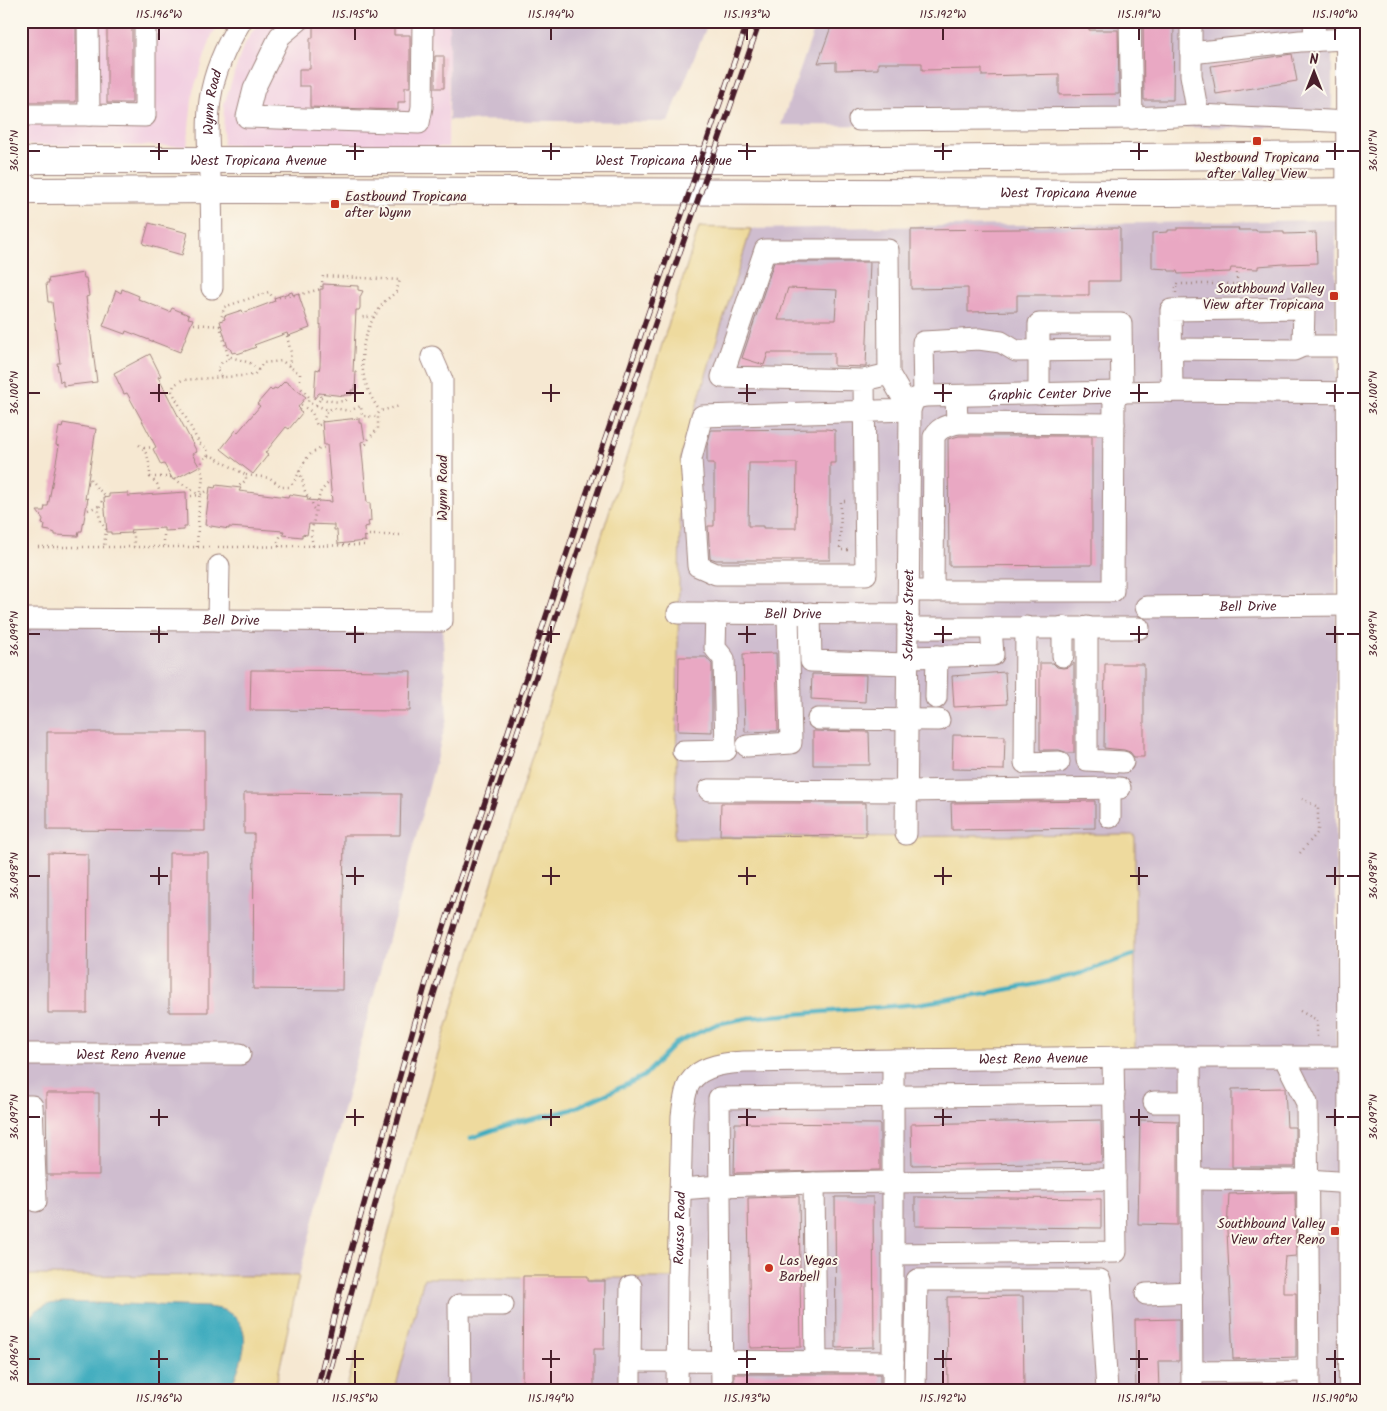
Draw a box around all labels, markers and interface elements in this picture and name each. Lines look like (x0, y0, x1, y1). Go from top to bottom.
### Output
text: 115.196°W (136, 5, 182, 24)
text: 115.195°W (332, 5, 378, 24)
text: 115.194°W (528, 5, 574, 24)
text: 115.193°W (724, 5, 770, 24)
text: 115.192°W (920, 5, 966, 24)
text: 115.191°W (1117, 5, 1161, 24)
text: 115.190°W (1312, 5, 1358, 24)
north arrow (1290, 48, 1340, 98)
text: N (1310, 49, 1319, 71)
street label: Wynn Road (198, 66, 229, 135)
text: 36.101°N (5, 130, 24, 172)
text: 36.101°N (1364, 130, 1383, 172)
marker: Westbound Tropicana after Valley View (1251, 135, 1263, 147)
place label: Westbound Tropicana after Valley View (1195, 147, 1319, 185)
street label: West Tropicana Avenue (190, 150, 328, 172)
street label: West Tropicana Avenue (595, 150, 733, 172)
street label: West Tropicana Avenue (1000, 182, 1138, 205)
place label: Eastbound Tropicana after Wynn (345, 186, 467, 224)
marker: Eastbound Tropicana after Wynn (329, 198, 341, 210)
place label: Southbound Valley View after Tropicana (1203, 278, 1324, 316)
marker: Southbound Valley View after Tropicana (1328, 290, 1340, 302)
text: 36.100°N (5, 371, 24, 415)
text: 36.100°N (1364, 371, 1383, 415)
street label: Graphic Center Drive (988, 382, 1112, 407)
street label: Wynn Road (432, 454, 454, 521)
street label: Schuster Street (898, 569, 921, 661)
street label: Bell Drive (1219, 596, 1277, 618)
street label: Bell Drive (764, 603, 822, 626)
street label: Bell Drive (202, 610, 260, 632)
text: 36.099°N (5, 611, 24, 657)
text: 36.099°N (1364, 611, 1383, 657)
text: 36.098°N (5, 852, 24, 900)
text: 36.098°N (1364, 852, 1383, 900)
street label: West Reno Avenue (76, 1044, 186, 1066)
street label: West Reno Avenue (978, 1048, 1089, 1071)
text: 36.097°N (5, 1094, 24, 1140)
text: 36.097°N (1364, 1094, 1383, 1140)
street label: Rousso Road (668, 1190, 692, 1265)
place label: Southbound Valley View after Reno (1217, 1213, 1325, 1251)
marker: Southbound Valley View after Reno (1329, 1225, 1341, 1237)
place label: Las Vegas Barbell (779, 1250, 838, 1288)
marker: Las Vegas Barbell (763, 1262, 775, 1274)
text: 36.096°N (5, 1335, 24, 1383)
text: 115.196°W (136, 1389, 182, 1408)
text: 115.195°W (332, 1389, 378, 1408)
text: 115.194°W (528, 1389, 574, 1408)
text: 115.193°W (724, 1389, 770, 1408)
text: 115.192°W (920, 1389, 966, 1408)
text: 115.191°W (1117, 1389, 1161, 1408)
text: 115.190°W (1312, 1389, 1358, 1408)

